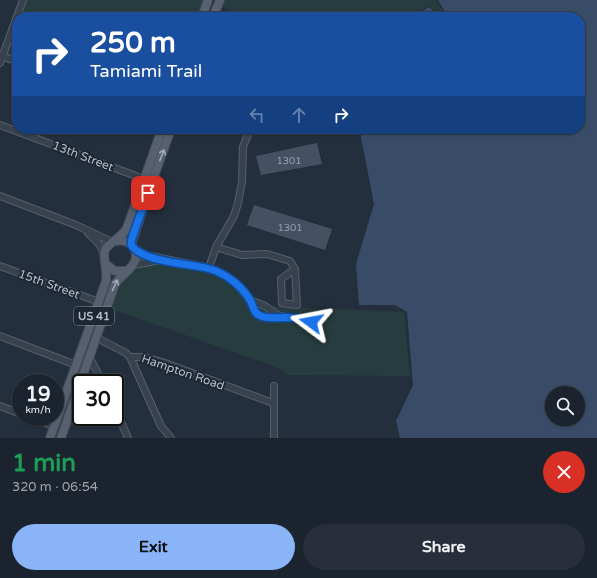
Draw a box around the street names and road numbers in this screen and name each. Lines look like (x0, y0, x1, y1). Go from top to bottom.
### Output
street label: 13th Street (50, 138, 116, 174)
street label: 15th Street (16, 266, 82, 302)
road number: US 41 (74, 307, 114, 325)
street label: Hampton Road (140, 351, 226, 393)

